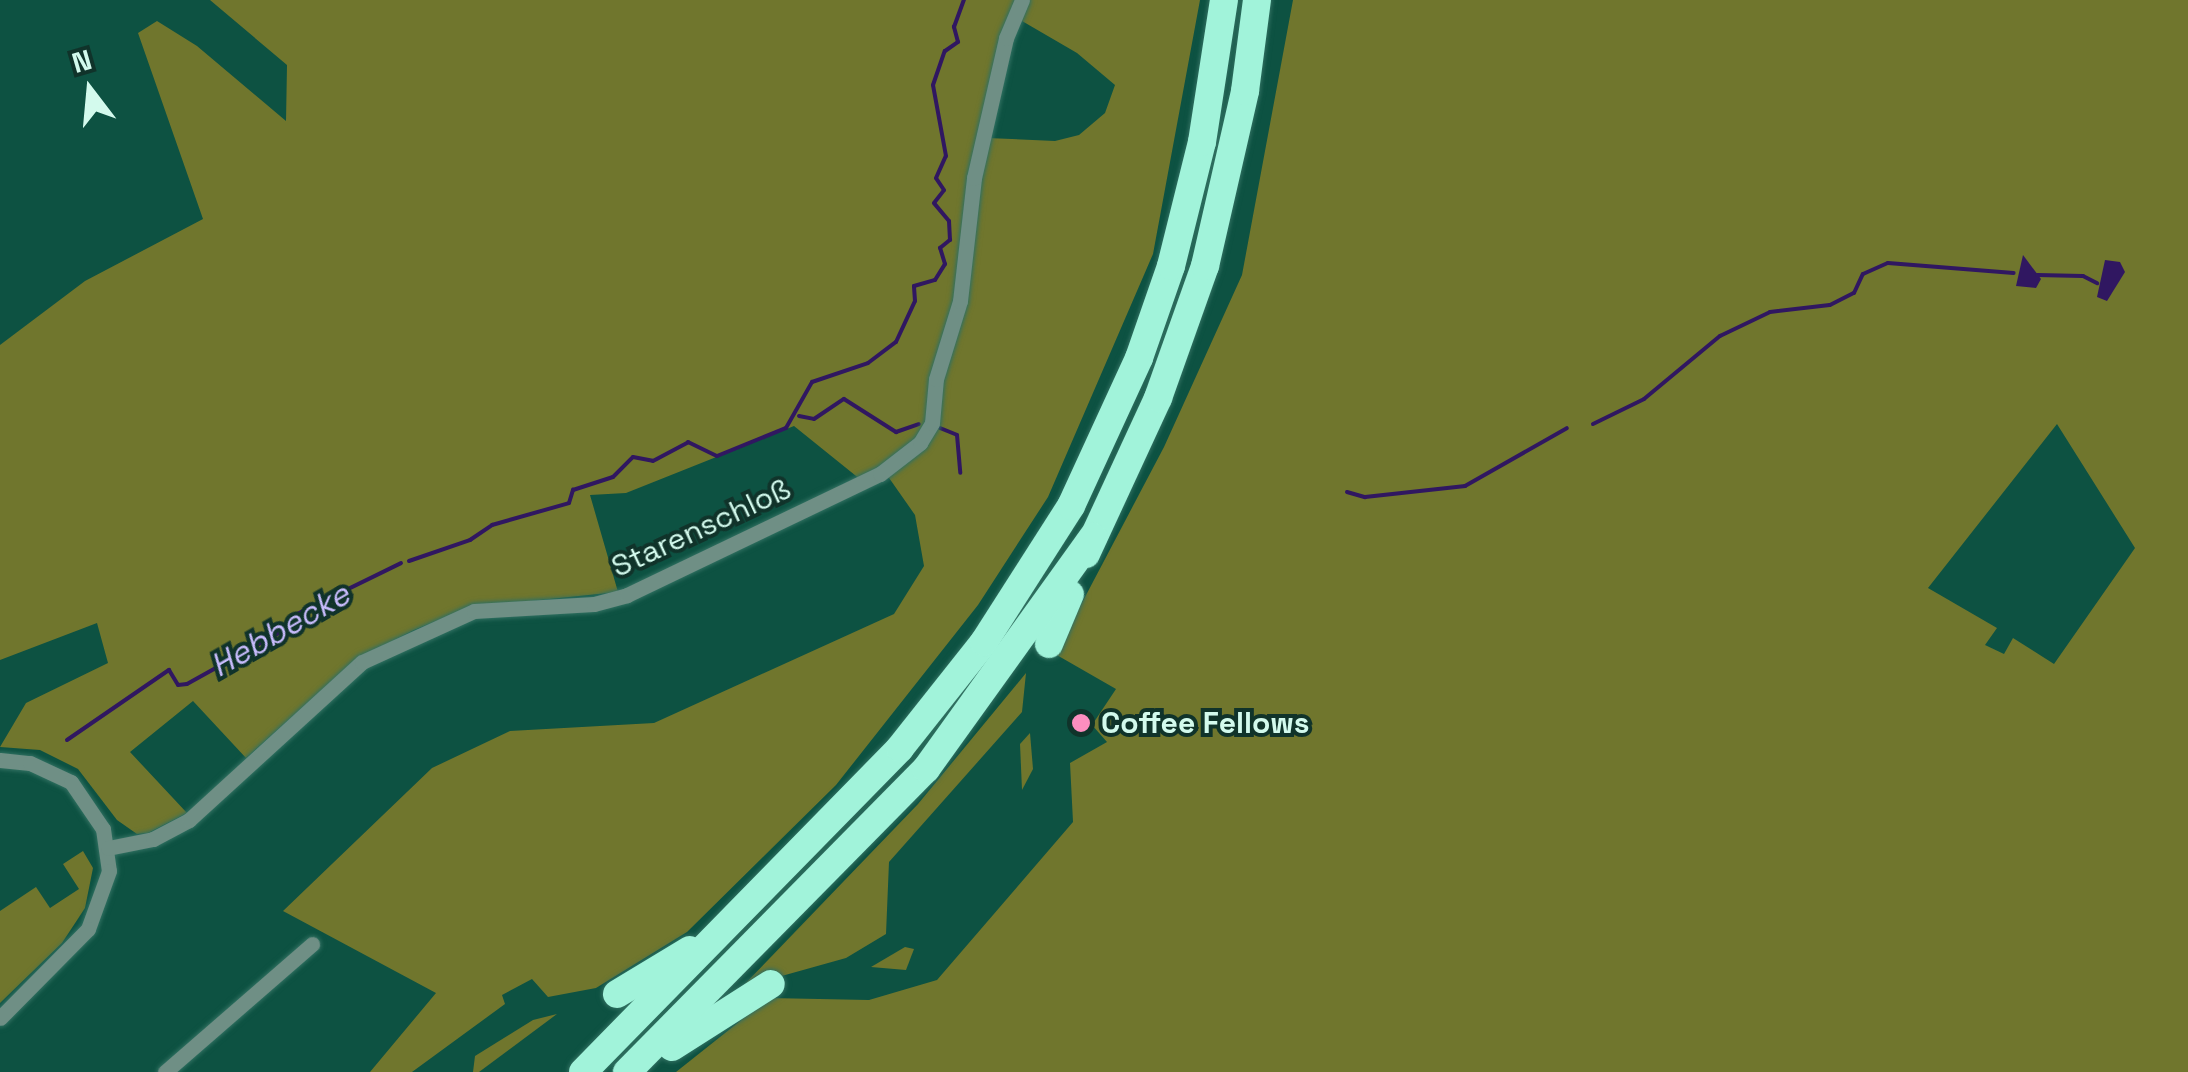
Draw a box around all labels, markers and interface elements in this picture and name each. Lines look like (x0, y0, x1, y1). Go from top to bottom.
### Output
north arrow (40, 40, 140, 140)
text: N (68, 41, 96, 81)
street label: Starenschloß (606, 471, 796, 585)
water label: Hebbecke (203, 575, 357, 685)
place label: Coffee Fellows (1101, 705, 1310, 741)
marker: Coffee Fellows (1070, 712, 1092, 734)

